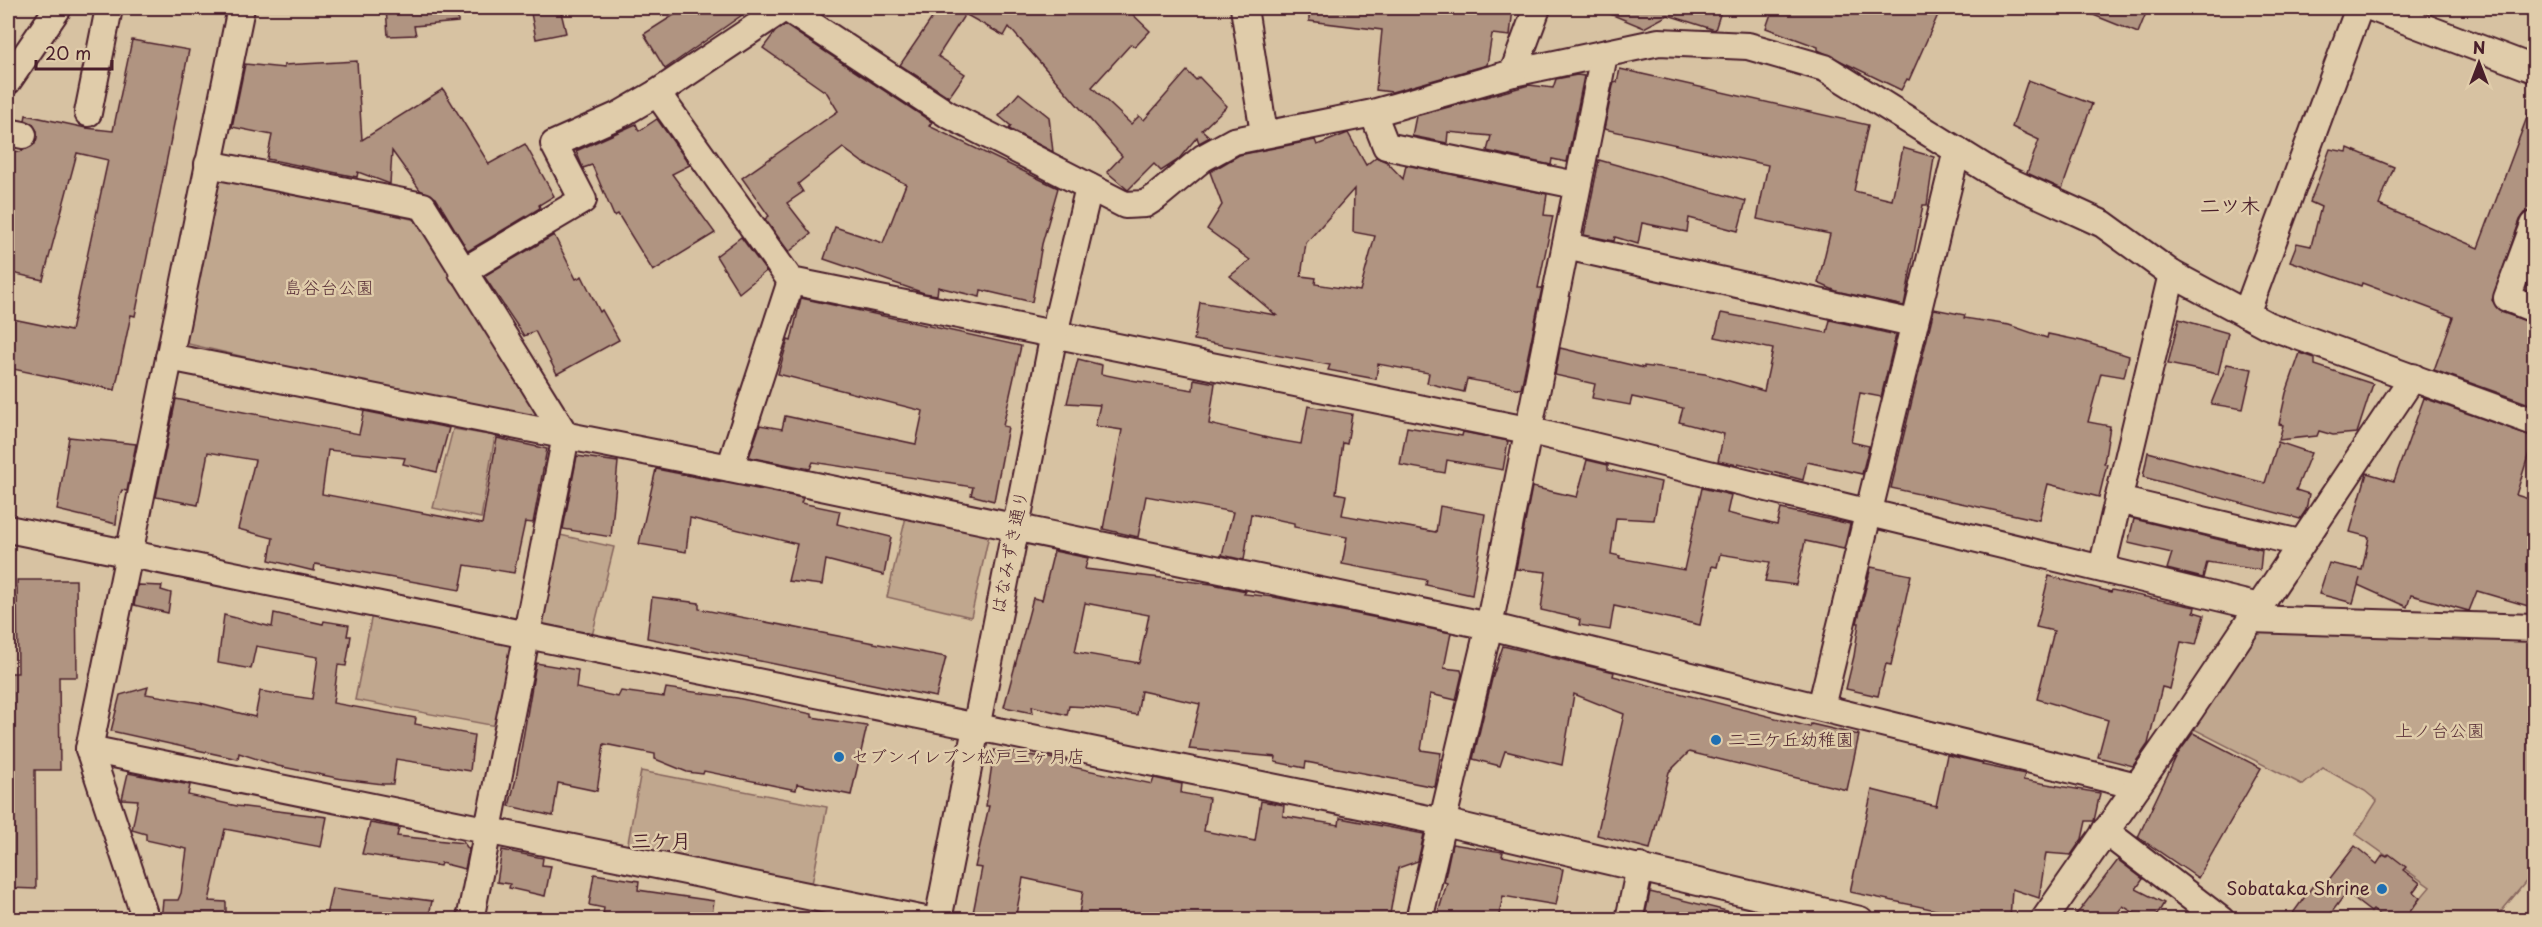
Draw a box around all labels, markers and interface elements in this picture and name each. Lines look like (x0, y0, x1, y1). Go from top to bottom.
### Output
scale bar (36, 33, 112, 71)
north arrow (2449, 33, 2509, 93)
text: N (2473, 35, 2485, 59)
text: 20 m (45, 39, 91, 66)
district label: 二ツ木 (2200, 190, 2260, 220)
park label: 島谷台公園 (284, 273, 374, 300)
street label: はなみずき通り (983, 488, 1034, 616)
park label: 上ノ台公園 (2395, 716, 2485, 743)
place label: 二三ケ丘幼稚園 (1728, 725, 1854, 752)
marker: 二三ケ丘幼稚園 (1709, 733, 1723, 747)
place label: セブンイレブン松戸三ヶ月店 (851, 742, 1085, 769)
marker: セブンイレブン松戸三ヶ月店 (832, 750, 846, 764)
district label: 三ケ月 (631, 825, 691, 855)
place label: Sobataka Shrine (2226, 874, 2370, 901)
marker: Sobataka Shrine (2375, 882, 2389, 896)

